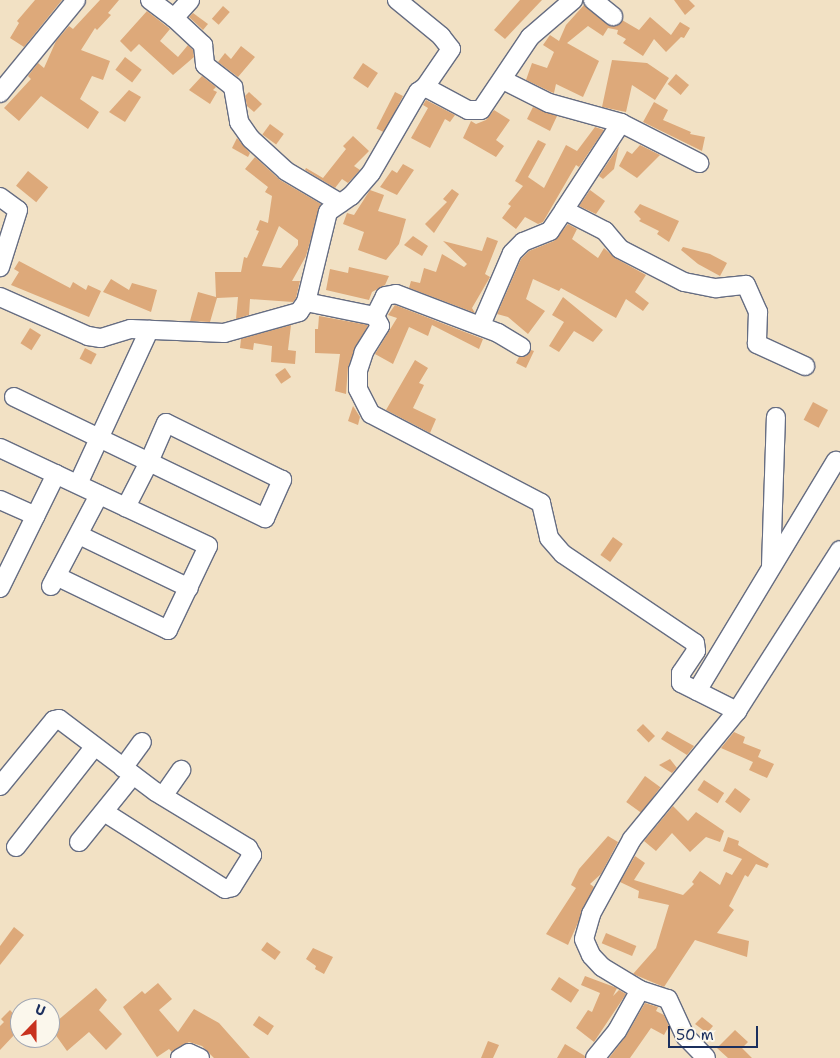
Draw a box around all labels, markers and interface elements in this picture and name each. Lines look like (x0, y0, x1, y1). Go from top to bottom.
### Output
north arrow (10, 998, 60, 1048)
text: U (32, 1000, 48, 1020)
scale bar (670, 1016, 760, 1048)
text: 50 m (676, 1025, 714, 1045)

